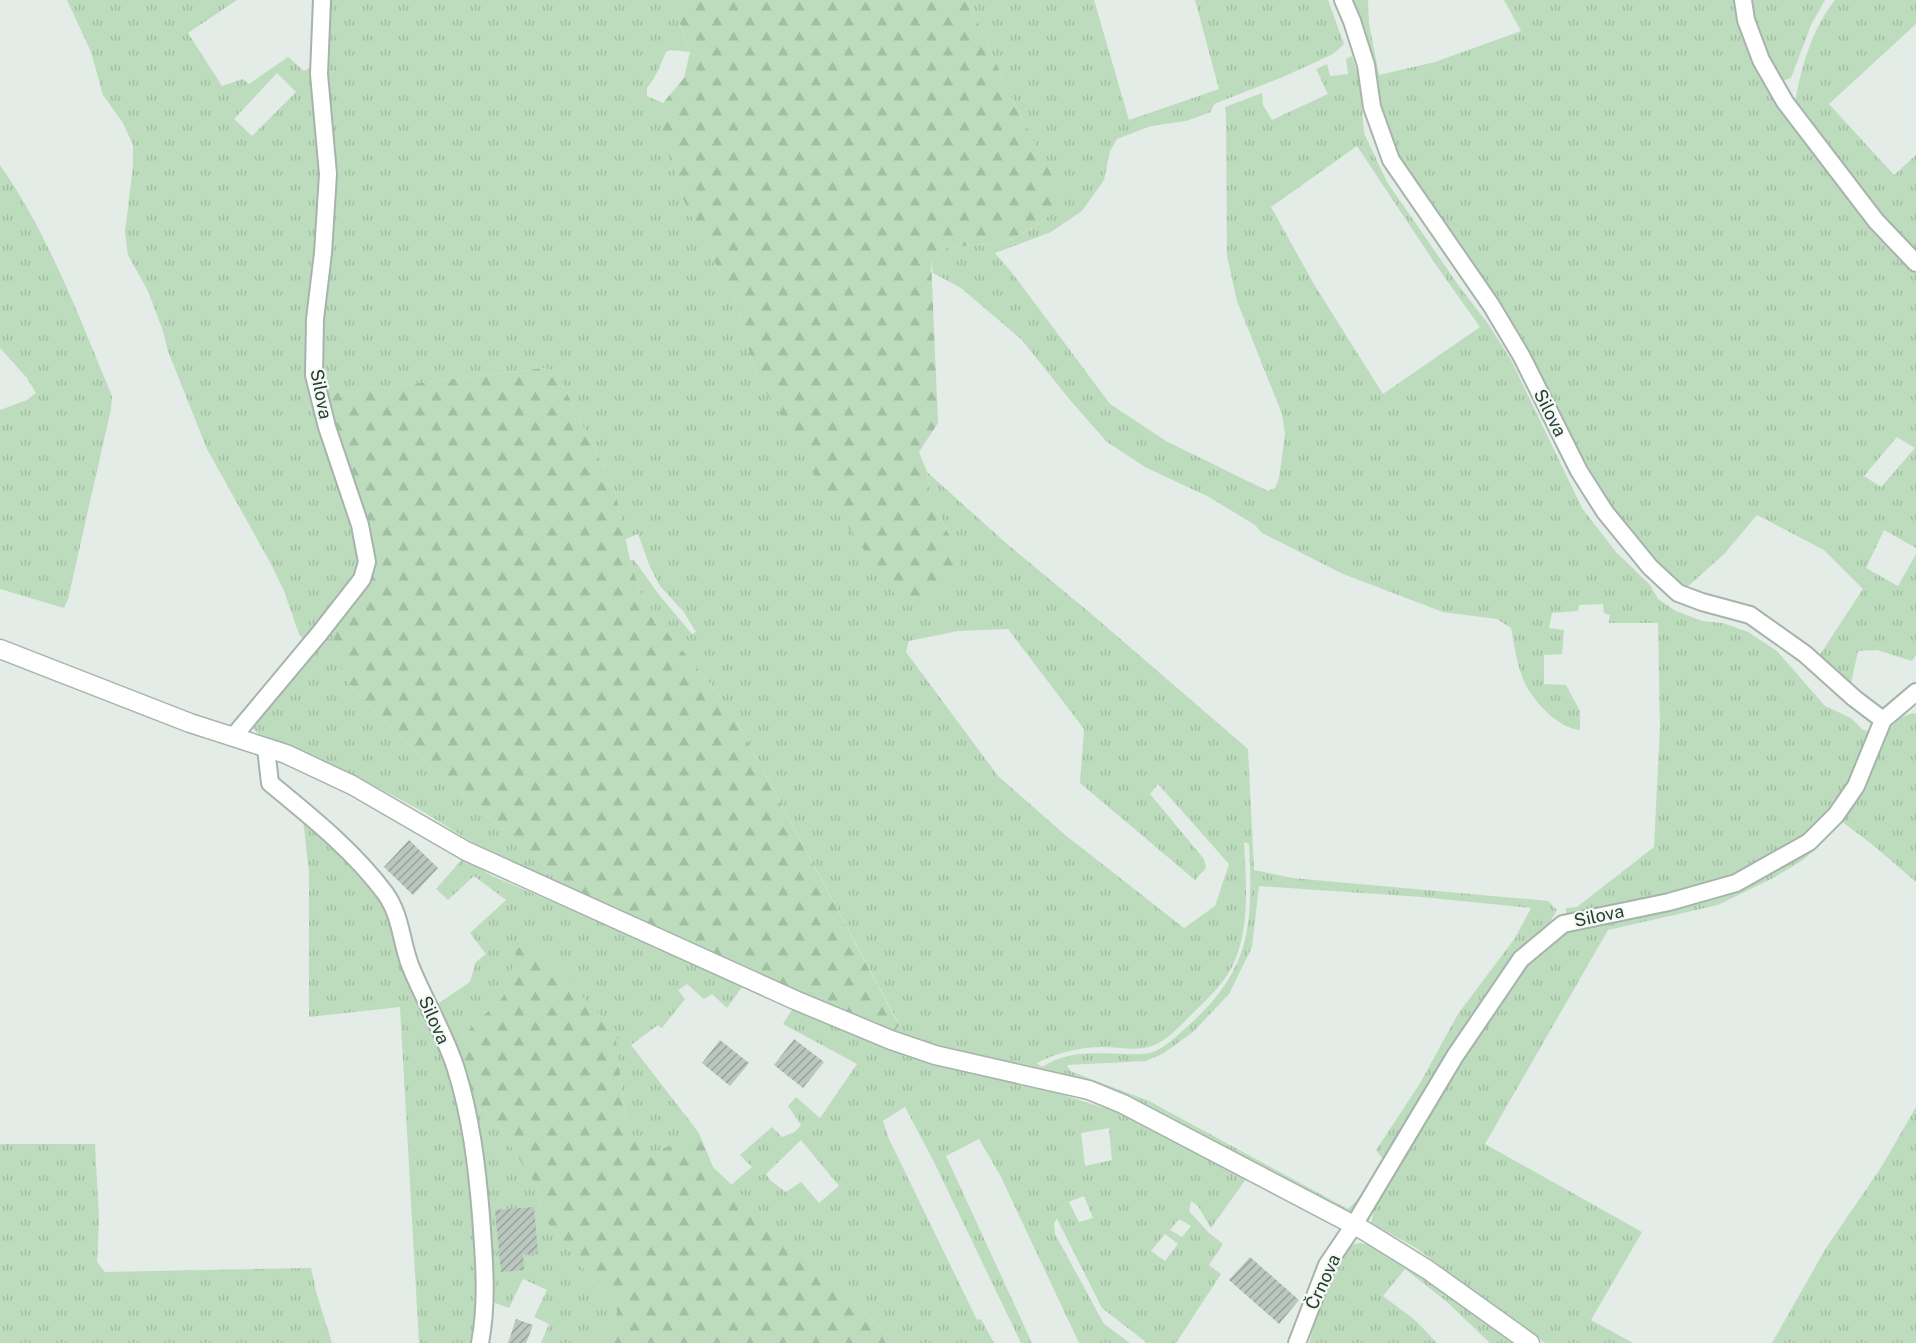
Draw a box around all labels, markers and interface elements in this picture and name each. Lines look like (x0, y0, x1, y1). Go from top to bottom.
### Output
street label: Silova (306, 367, 337, 421)
street label: Silova (1530, 386, 1571, 440)
street label: Silova (1572, 900, 1626, 931)
street label: Silova (415, 992, 454, 1047)
street label: Črnova (1301, 1251, 1344, 1313)

